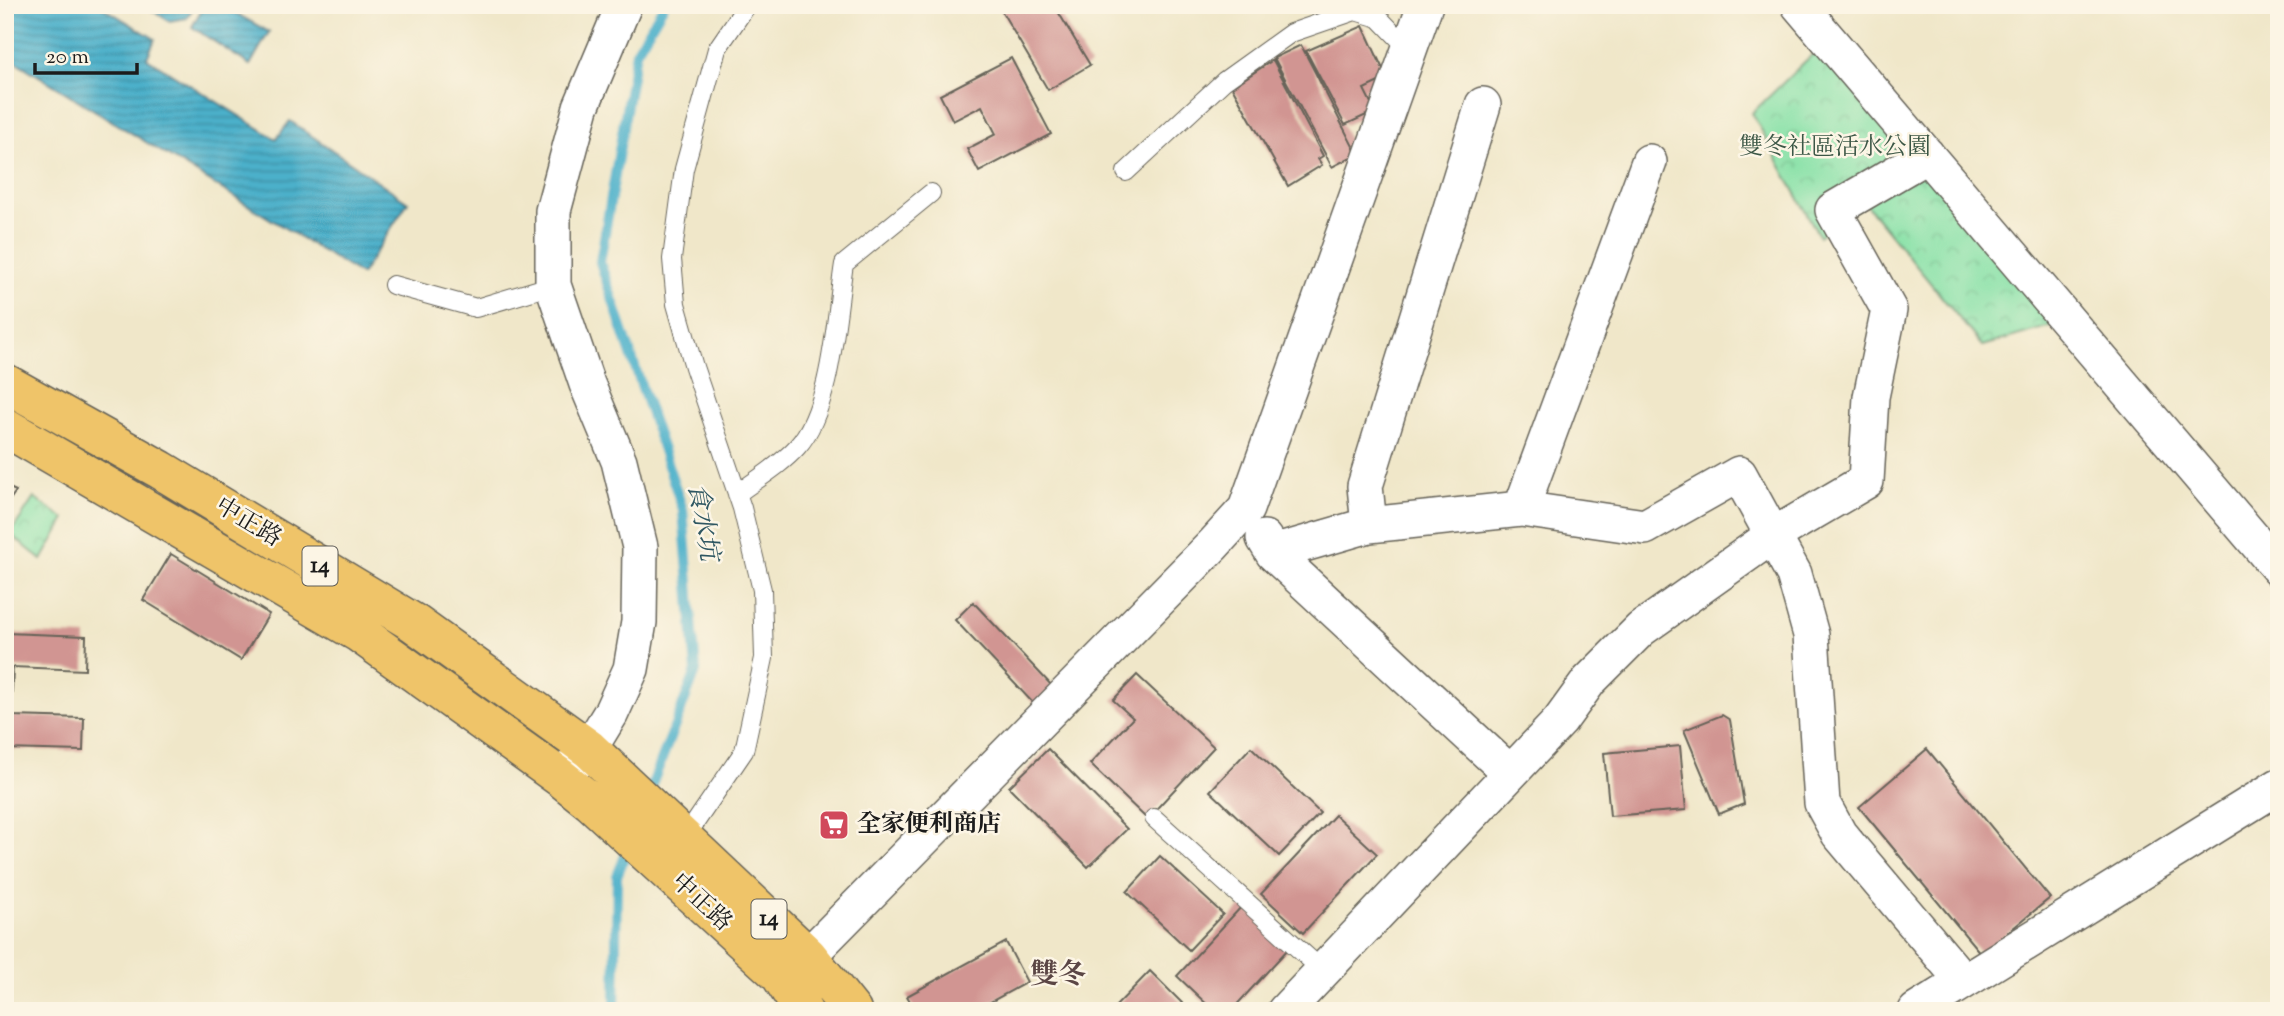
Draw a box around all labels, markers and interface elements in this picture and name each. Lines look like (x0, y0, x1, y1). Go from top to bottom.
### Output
scale bar (35, 32, 136, 76)
text: 20 m (46, 43, 89, 73)
park label: 雙冬社區活水公園 (1739, 131, 1931, 165)
water label: 食水坑 (677, 480, 728, 568)
street label: 中正路 (208, 490, 288, 556)
road number: 14 (302, 546, 338, 586)
supermarket icon: 全家便利商店 (817, 808, 851, 842)
place label: 全家便利商店 (857, 808, 1001, 842)
street label: 中正路 (663, 866, 739, 940)
road number: 14 (752, 900, 786, 938)
district label: 雙冬 (1030, 956, 1086, 996)

